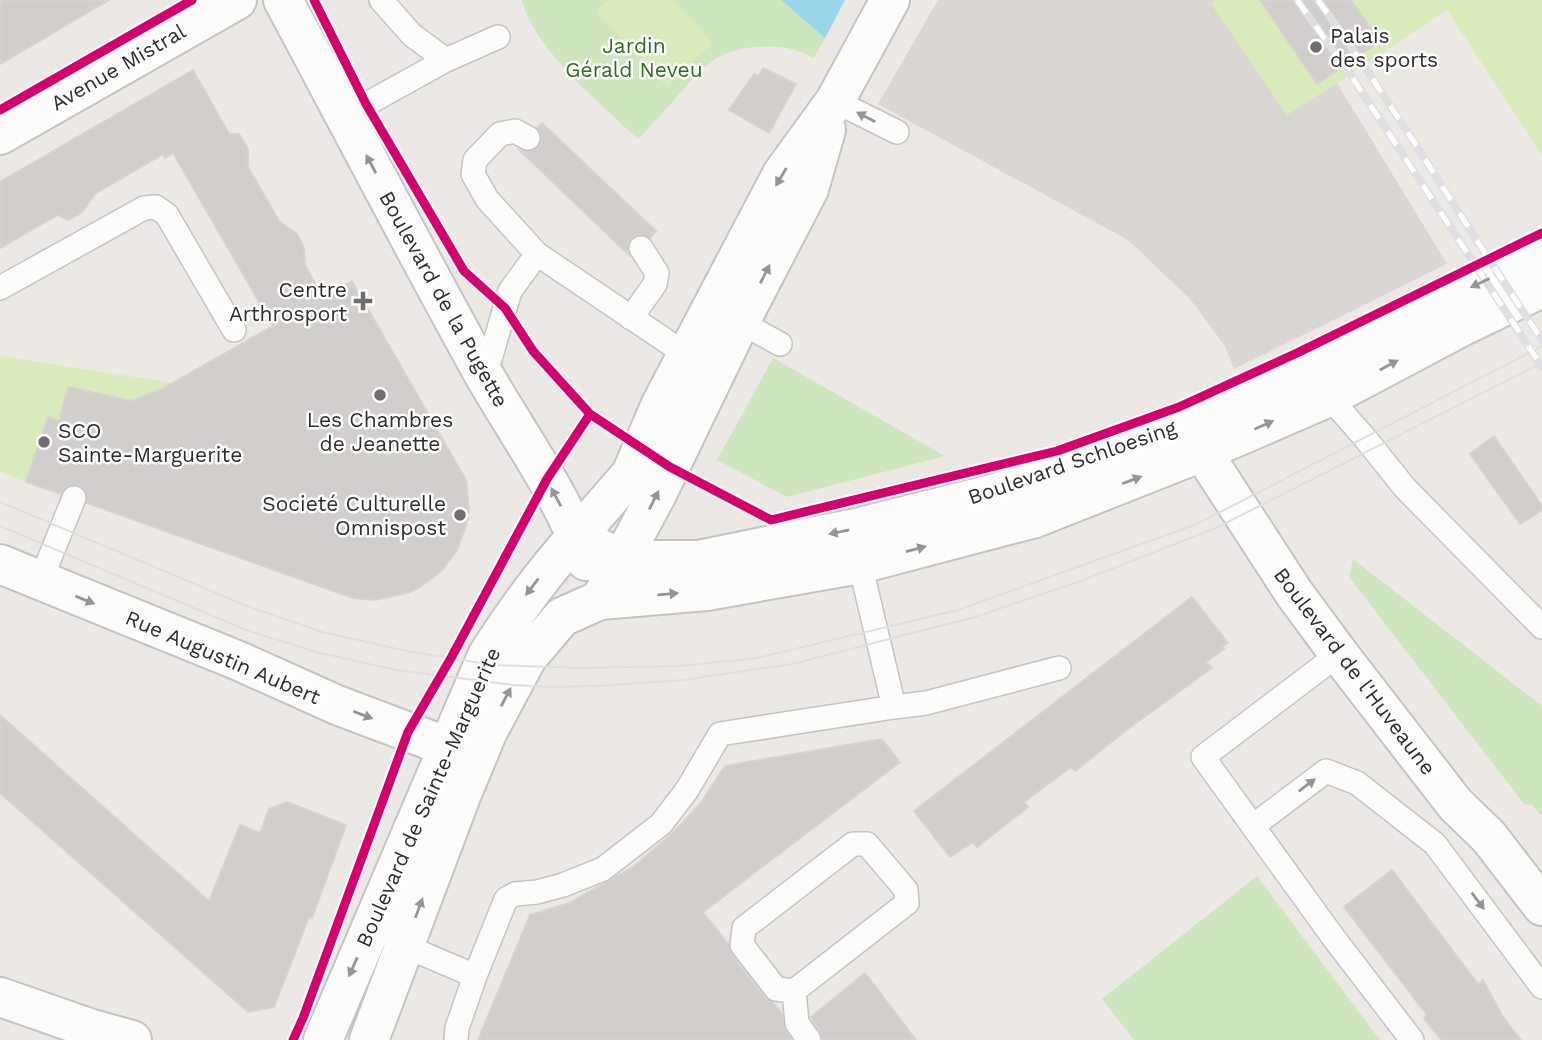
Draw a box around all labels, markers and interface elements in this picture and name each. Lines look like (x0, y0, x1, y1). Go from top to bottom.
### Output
street label: Avenue Mistral (46, 18, 190, 116)
place label: Palais des sports (1330, 23, 1438, 72)
park label: Jardin Gérald Neveu (565, 33, 703, 82)
marker: Palais des sports (1308, 39, 1324, 55)
one-way arrow (856, 111, 876, 122)
one-way arrow (365, 154, 377, 174)
one-way arrow (775, 167, 788, 186)
street label: Boulevard de la Pugette (374, 187, 514, 411)
one-way arrow (760, 264, 771, 284)
place label: Centre Arthrosport (229, 277, 347, 326)
one-way arrow (1470, 277, 1490, 289)
marker: Centre Arthrosport (353, 291, 373, 311)
one-way arrow (1379, 359, 1399, 371)
marker: Les Chambres de Jeanette (372, 387, 388, 403)
place label: Les Chambres de Jeanette (307, 407, 453, 456)
street label: Boulevard Schloesing (964, 414, 1180, 509)
place label: SCO Sainte-Marguerite (58, 418, 242, 467)
one-way arrow (1254, 419, 1274, 431)
marker: SCO Sainte-Marguerite (36, 434, 52, 450)
one-way arrow (1121, 474, 1142, 485)
one-way arrow (550, 488, 562, 507)
one-way arrow (647, 489, 659, 509)
place label: Societé Culturelle Omnispost (262, 491, 446, 540)
marker: Societé Culturelle Omnispost (452, 507, 468, 523)
one-way arrow (828, 527, 850, 538)
one-way arrow (905, 544, 926, 554)
street label: Boulevard de l'Huveaune (1269, 562, 1441, 780)
one-way arrow (525, 578, 540, 596)
one-way arrow (657, 588, 679, 599)
one-way arrow (75, 594, 96, 605)
street label: Rue Augustin Aubert (122, 605, 324, 709)
street label: Boulevard de Sainte-Marguerite (350, 643, 506, 951)
one-way arrow (500, 688, 512, 707)
one-way arrow (353, 710, 374, 721)
one-way arrow (1298, 779, 1316, 793)
one-way arrow (1471, 892, 1485, 911)
one-way arrow (414, 897, 425, 918)
one-way arrow (347, 957, 359, 977)

